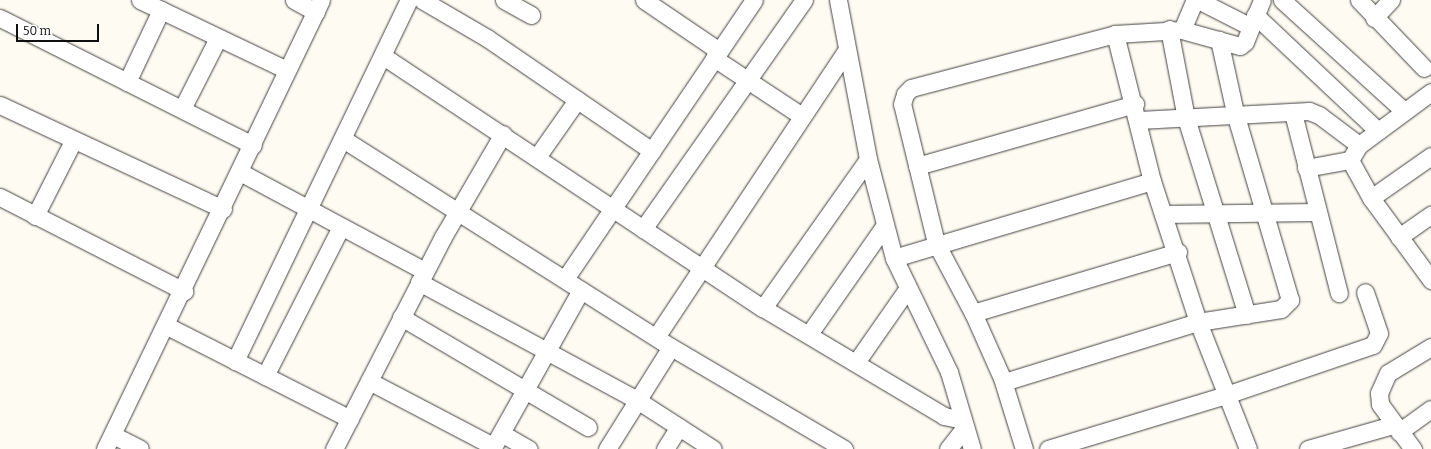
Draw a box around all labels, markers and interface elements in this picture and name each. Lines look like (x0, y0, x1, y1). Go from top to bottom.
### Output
scale bar (18, 16, 101, 42)
text: 50 m (23, 24, 51, 38)

